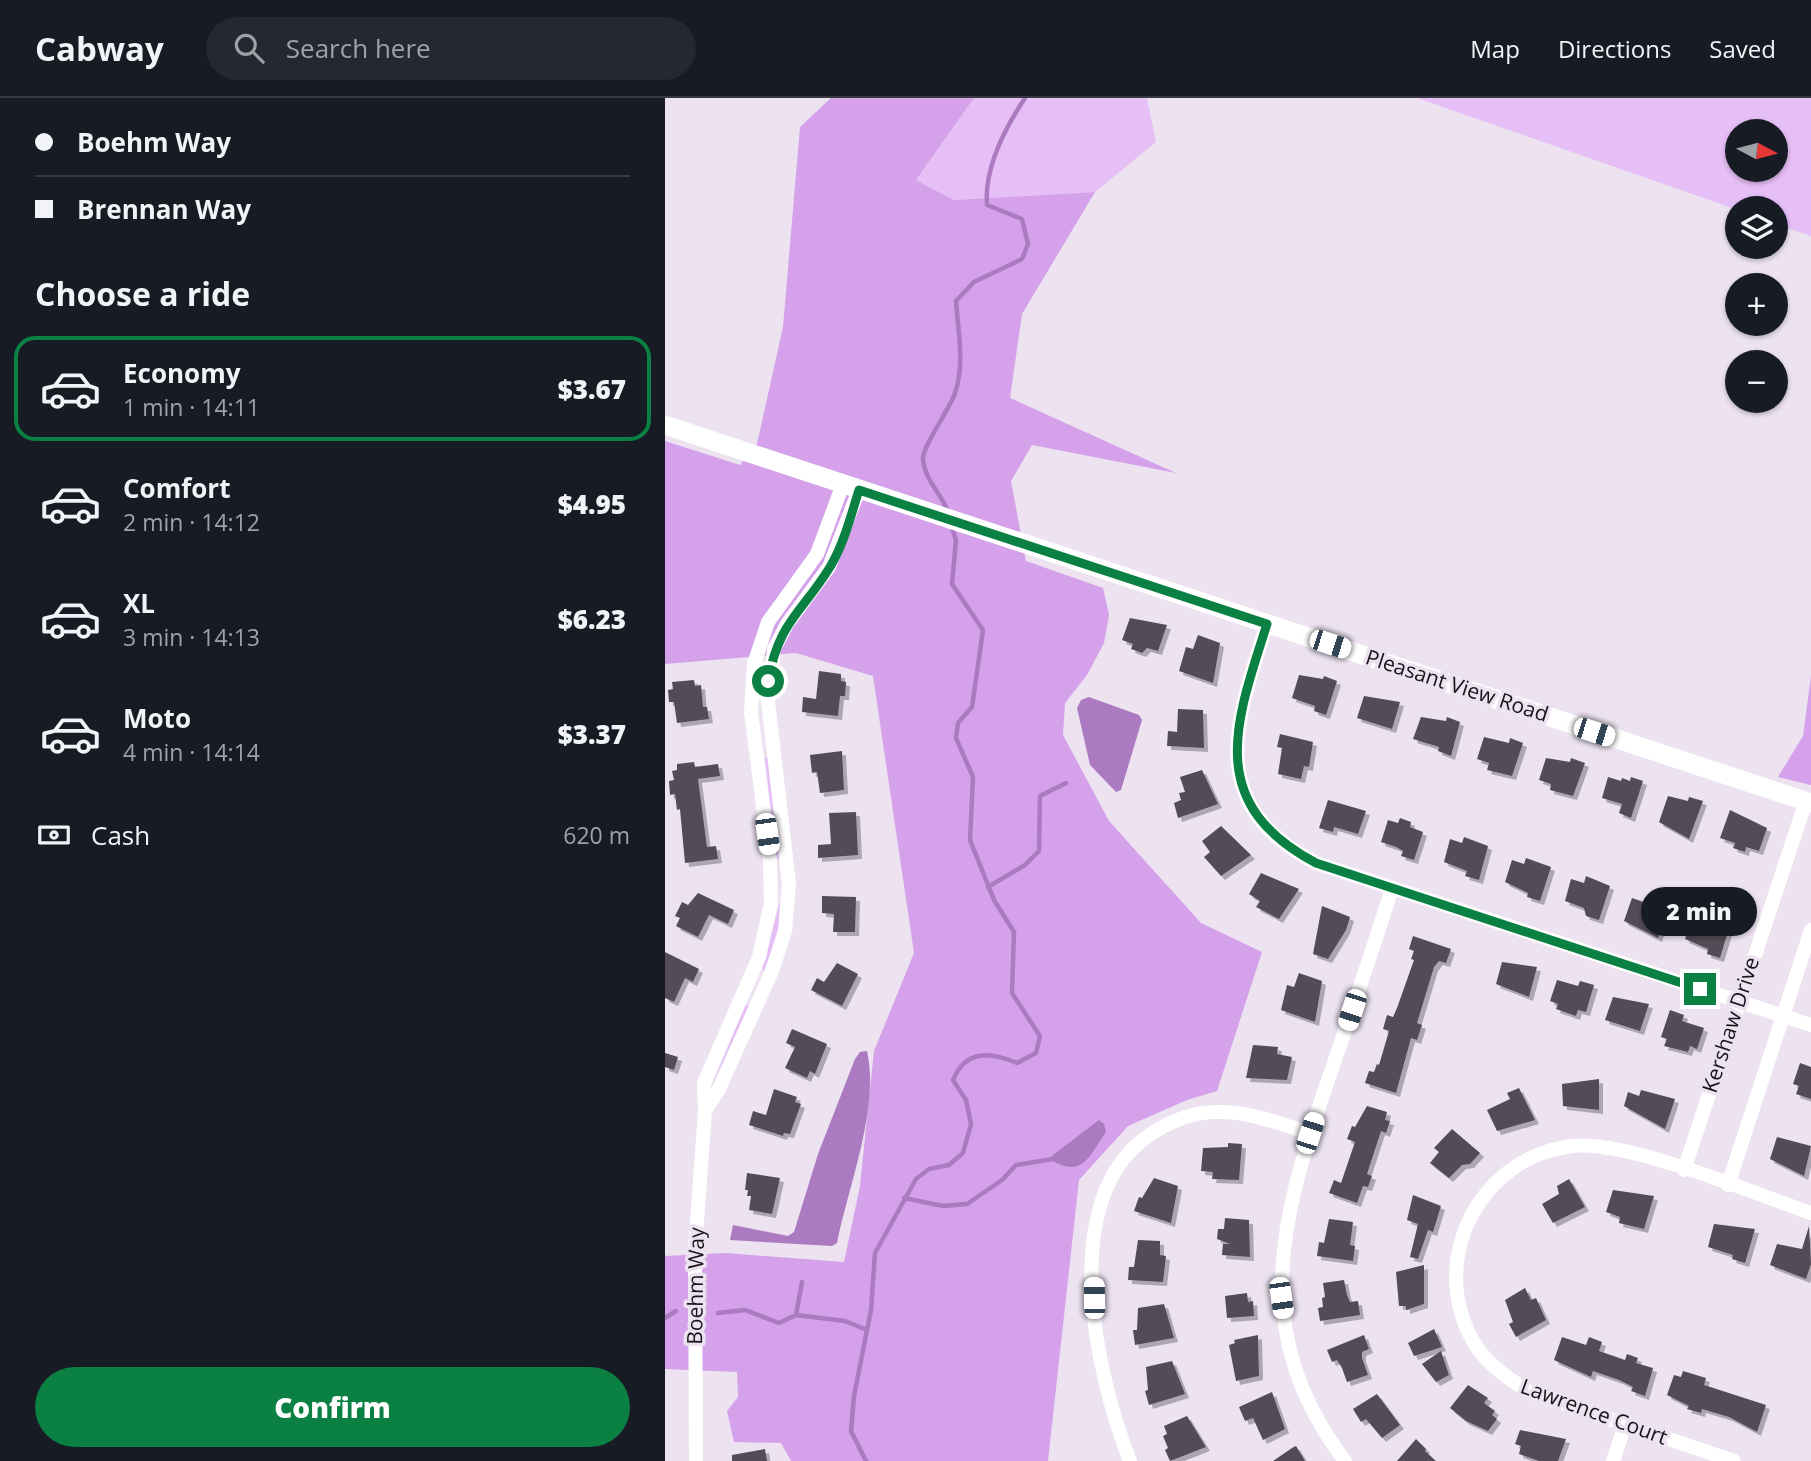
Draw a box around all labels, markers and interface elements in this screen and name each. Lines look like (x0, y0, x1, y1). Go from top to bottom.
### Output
search box (206, 17, 696, 80)
text: Cabway (35, 26, 164, 71)
icon: search (230, 29, 268, 67)
text: Search here (286, 30, 431, 66)
text: Map (1470, 32, 1520, 65)
text: Directions (1558, 32, 1671, 65)
text: Saved (1709, 32, 1776, 65)
north arrow (1725, 119, 1789, 182)
map controls (1725, 119, 1788, 413)
text: Boehm Way (77, 124, 231, 160)
text: Brennan Way (77, 191, 251, 227)
button: layers (1725, 196, 1788, 259)
text: Choose a ride (35, 272, 250, 315)
button: + (1725, 273, 1788, 336)
button: − (1725, 350, 1788, 413)
text: Economy (123, 355, 241, 391)
icon: car (39, 357, 102, 420)
text: $3.67 (558, 371, 626, 407)
text: 1 min · 14:11 (123, 391, 260, 423)
text: Comfort (123, 470, 230, 506)
icon: car (39, 472, 102, 535)
text: $4.95 (558, 486, 626, 522)
text: 2 min · 14:12 (123, 506, 260, 538)
text: XL (123, 585, 155, 621)
icon: car (39, 587, 102, 650)
text: $6.23 (558, 601, 626, 637)
text: 3 min · 14:13 (123, 621, 260, 653)
car (1307, 628, 1354, 660)
street label: Pleasant View Road (1362, 642, 1552, 728)
route start (752, 665, 784, 697)
text: Moto (123, 700, 191, 736)
icon: car (39, 702, 102, 765)
text: $3.37 (558, 716, 626, 752)
car (1571, 716, 1618, 748)
text: 4 min · 14:14 (123, 736, 260, 768)
car (754, 812, 781, 856)
icon: cash (35, 816, 73, 854)
text: Cash (91, 817, 150, 853)
text: 620 m (563, 819, 630, 851)
callout: 2 min (1642, 888, 1758, 936)
text: 2 min (1666, 895, 1732, 927)
street label: Kershaw Drive (1695, 953, 1765, 1096)
route end (1684, 973, 1716, 1005)
car (1336, 987, 1369, 1033)
car (1294, 1110, 1327, 1156)
street label: Boehm Way (680, 1227, 710, 1345)
car (1268, 1276, 1295, 1320)
car (1084, 1277, 1105, 1319)
button: Confirm (35, 1367, 630, 1447)
street label: Lawrence Court (1517, 1372, 1672, 1451)

